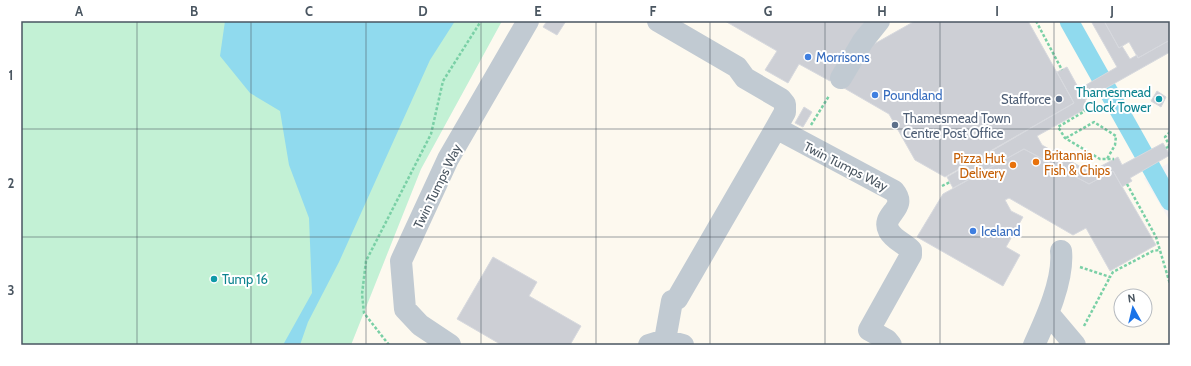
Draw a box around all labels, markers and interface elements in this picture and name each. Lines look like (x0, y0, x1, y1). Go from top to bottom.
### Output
text: A (75, 3, 84, 19)
text: B (190, 3, 198, 19)
text: C (305, 3, 313, 19)
text: D (418, 3, 428, 19)
text: E (534, 3, 542, 19)
text: F (650, 3, 657, 19)
text: G (764, 3, 773, 19)
text: H (877, 3, 887, 19)
text: I (995, 3, 999, 19)
text: J (1109, 3, 1114, 19)
place label: Morrisons (816, 49, 870, 65)
marker: Morrisons (803, 52, 813, 62)
text: 1 (9, 67, 13, 83)
place label: Thamesmead Clock Tower (1076, 84, 1152, 115)
place label: Poundland (883, 87, 943, 103)
marker: Poundland (870, 90, 880, 100)
place label: Stafforce (1001, 91, 1051, 107)
marker: Stafforce (1054, 94, 1064, 104)
marker: Thamesmead Clock Tower (1154, 94, 1164, 104)
place label: Thamesmead Town Centre Post Office (903, 110, 1011, 141)
marker: Thamesmead Town Centre Post Office (890, 120, 900, 130)
street label: Twin Tumps Way (801, 138, 891, 194)
street label: Twin Tumps Way (410, 141, 465, 231)
place label: Britannia Fish & Chips (1044, 147, 1111, 178)
place label: Pizza Hut Delivery (953, 150, 1006, 181)
marker: Britannia Fish & Chips (1031, 157, 1041, 167)
marker: Pizza Hut Delivery (1008, 160, 1018, 170)
text: 2 (8, 175, 15, 191)
place label: Iceland (981, 223, 1020, 239)
marker: Iceland (968, 226, 978, 236)
place label: Tump 16 (222, 271, 268, 287)
marker: Tump 16 (209, 274, 219, 284)
text: 3 (7, 282, 15, 298)
north arrow (1113, 288, 1153, 328)
text: N (1127, 291, 1136, 306)

